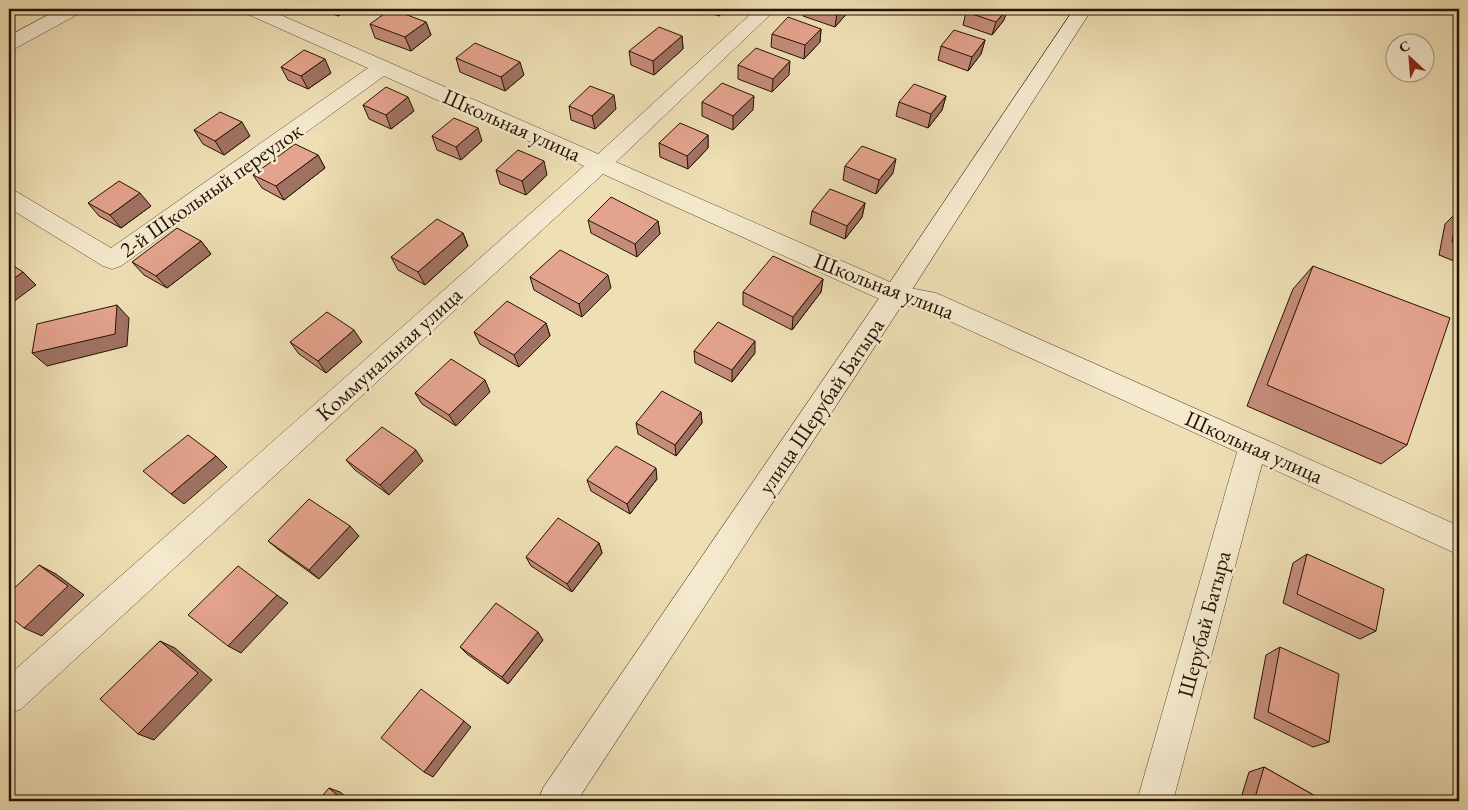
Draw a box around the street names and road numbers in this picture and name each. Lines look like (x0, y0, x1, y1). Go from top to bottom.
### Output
street label: Школьная улица (438, 82, 586, 168)
street label: 2-й Школьный переулок (114, 116, 308, 264)
street label: Школьная улица (810, 246, 959, 326)
street label: Коммунальная улица (310, 280, 468, 427)
street label: улица Шерубай Батыра (751, 312, 891, 500)
street label: Школьная улица (1180, 404, 1328, 490)
street label: Шерубай Батыра (1171, 547, 1238, 700)

